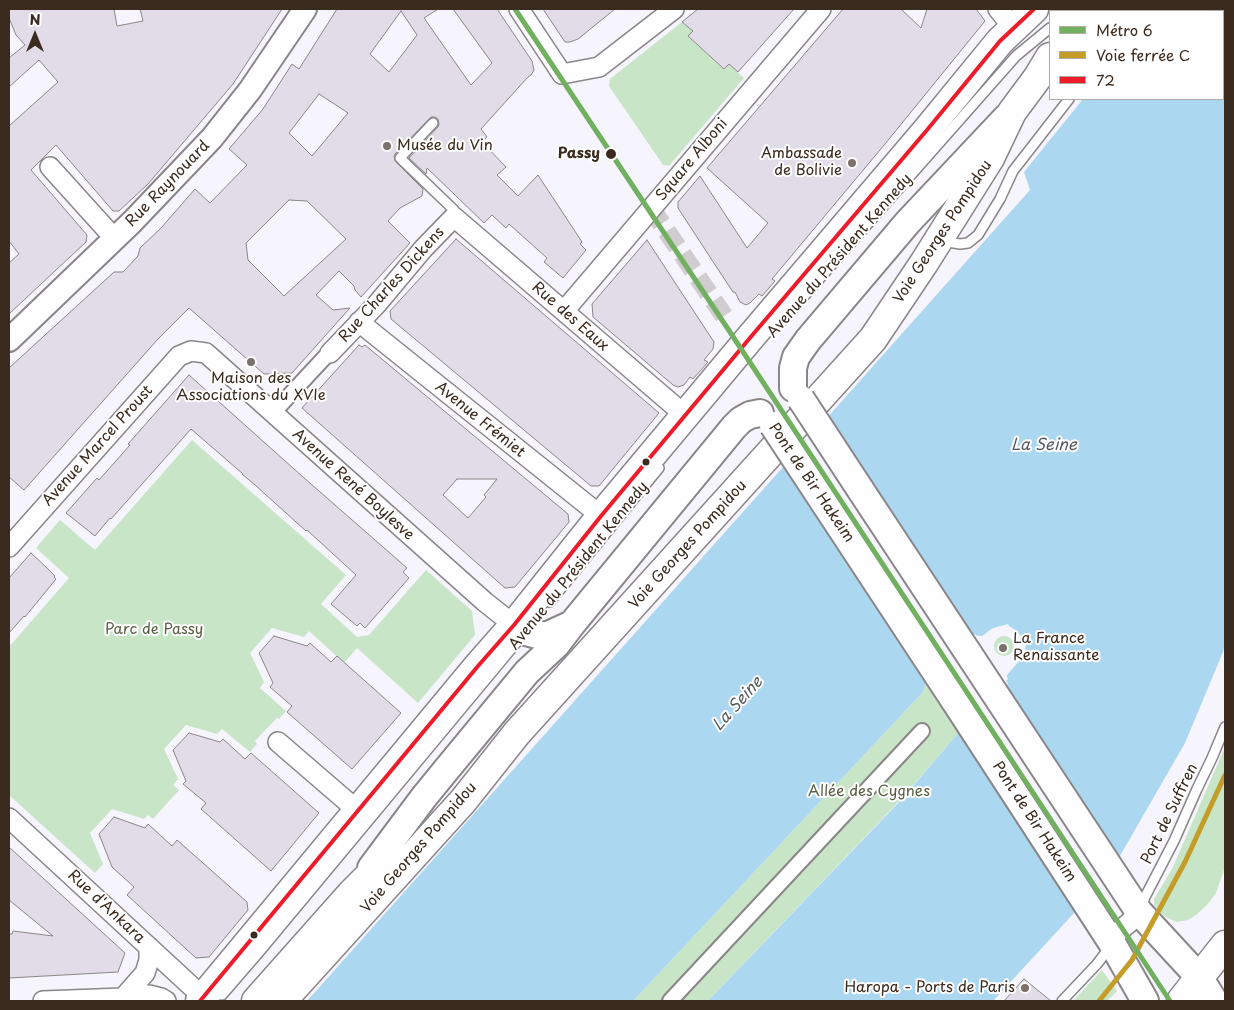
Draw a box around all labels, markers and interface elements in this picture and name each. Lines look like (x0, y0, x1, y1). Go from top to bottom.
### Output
text: N (29, 9, 41, 30)
north arrow (10, 10, 60, 60)
legend (1049, 10, 1224, 100)
text: Métro 6 (1096, 18, 1153, 41)
text: Voie ferrée C (1096, 43, 1190, 66)
text: 72 (1096, 68, 1115, 91)
street label: Square Alboni (652, 115, 732, 205)
street label: Rue Raynouard (122, 137, 214, 231)
place label: Musée du Vin (397, 137, 493, 155)
marker: Musée du Vin (381, 140, 393, 152)
place label: Passy (558, 145, 600, 163)
place label: Ambassade de Bolivie (761, 145, 842, 180)
marker: Passy (604, 147, 618, 161)
marker: Ambassade de Bolivie (846, 157, 858, 169)
street label: Voie Georges Pompidou (890, 157, 996, 307)
street label: Avenue du Président Kennedy (764, 170, 916, 342)
street label: Rue Charles Dickens (336, 224, 448, 346)
street label: Rue des Eaux (528, 279, 612, 355)
marker: Maison des Associations du XVIe (245, 356, 257, 368)
place label: Maison des Associations du XVIe (176, 370, 326, 405)
street label: Avenue Frémiet (431, 378, 529, 462)
street label: Avenue Marcel Proust (39, 382, 157, 510)
street label: Pont de Bir Hakeim (764, 420, 858, 546)
street label: Avenue René Boylesve (288, 426, 418, 544)
water label: La Seine (1011, 436, 1077, 456)
unlabelled marker (641, 457, 651, 467)
street label: Voie Georges Pompidou (625, 477, 751, 613)
street label: Avenue du Président Kennedy (506, 478, 652, 654)
park label: Parc de Passy (105, 621, 203, 639)
place label: La France Renaissante (1013, 630, 1099, 665)
marker: La France Renaissante (997, 642, 1009, 654)
water label: La Seine (709, 673, 767, 735)
street label: Pont de Bir Hakeim (988, 758, 1080, 886)
street label: Port de Suffren (1138, 761, 1202, 867)
street label: Voie Georges Pompidou (357, 779, 481, 917)
park label: Allée des Cygnes (808, 783, 930, 801)
street label: Rue d'Ankara (64, 867, 148, 947)
unlabelled marker (249, 930, 259, 940)
place label: Haropa - Ports de Paris (844, 979, 1015, 997)
marker: Haropa - Ports de Paris (1019, 982, 1031, 994)

